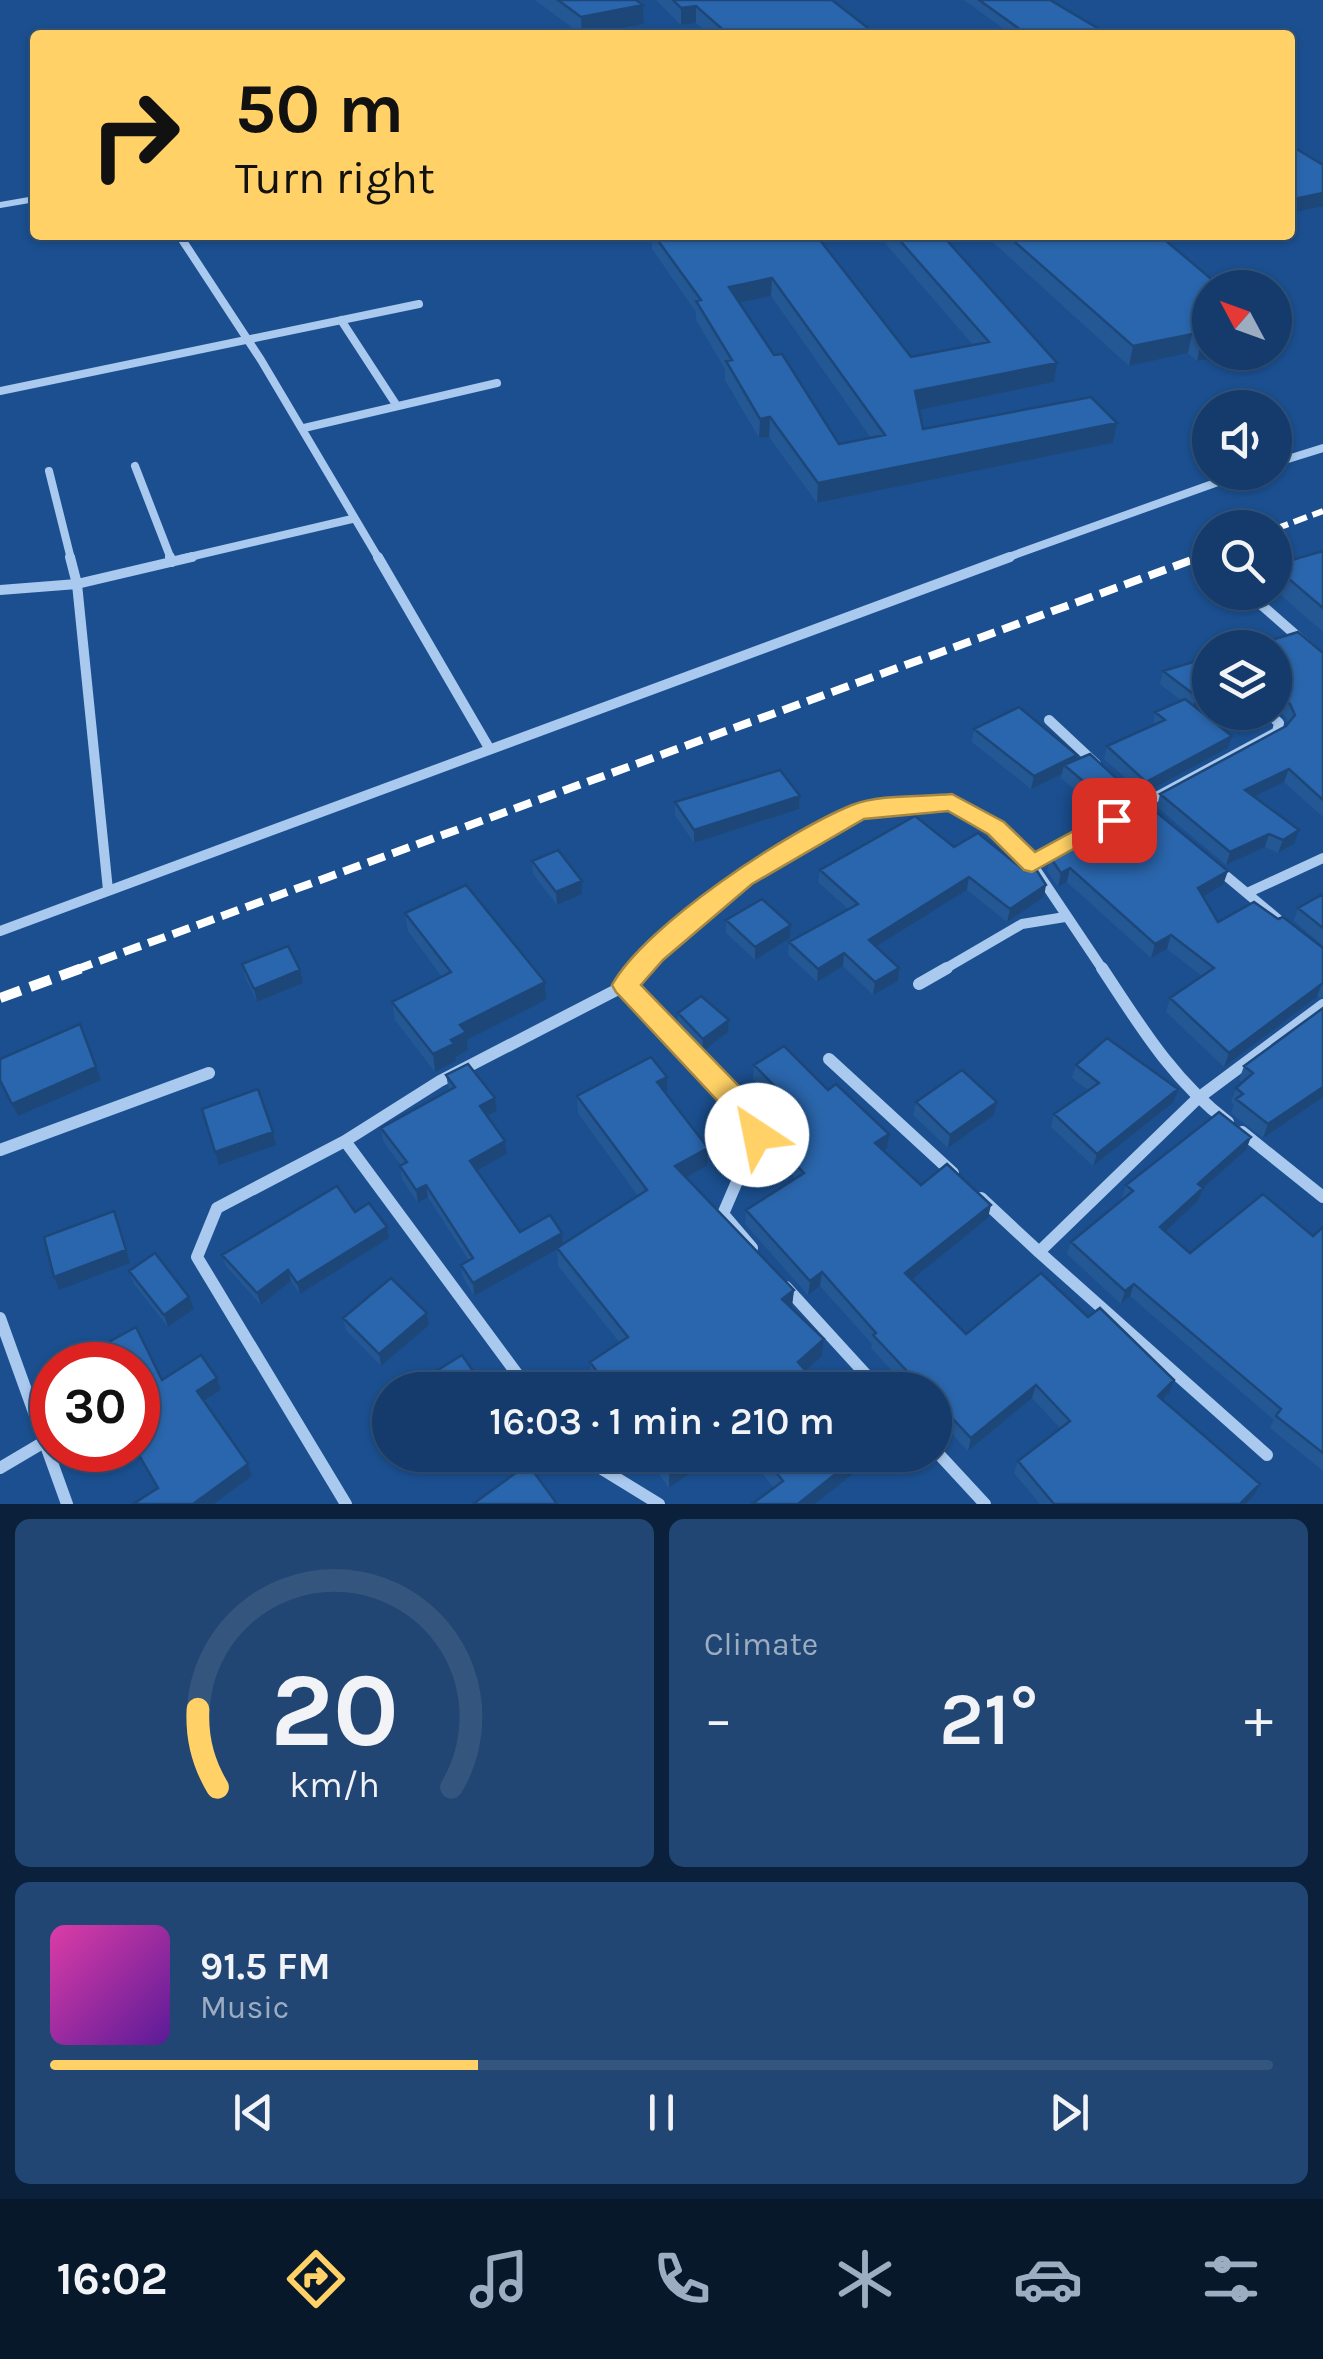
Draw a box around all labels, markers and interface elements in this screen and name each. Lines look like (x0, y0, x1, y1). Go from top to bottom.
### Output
text: 50 m (235, 68, 404, 150)
icon: right (70, 70, 200, 200)
text: Turn right (235, 152, 435, 204)
north arrow (1192, 270, 1292, 370)
map controls (1192, 270, 1292, 730)
button: sound (1192, 390, 1292, 490)
button: search (1192, 510, 1292, 610)
button: layers (1192, 630, 1292, 730)
pin (1072, 778, 1157, 863)
icon: arrive (1087, 793, 1142, 848)
position arrow (705, 1083, 809, 1187)
speed limit sign: 30 (30, 1342, 160, 1472)
text: 16:03 · 1 min · 210 m (489, 1399, 835, 1444)
text: Climate (704, 1626, 818, 1663)
text: 20 (270, 1650, 399, 1771)
text: 21° (939, 1675, 1038, 1763)
text: − (704, 1687, 733, 1751)
text: + (1244, 1687, 1273, 1751)
text: km/h (289, 1764, 380, 1806)
text: 91.5 FM (200, 1944, 331, 1989)
text: Music (200, 1989, 289, 2026)
icon: previous (226, 2085, 281, 2140)
icon: pause (634, 2085, 689, 2140)
icon: next (1042, 2085, 1097, 2140)
icon: directions (281, 2244, 351, 2314)
icon: music (464, 2244, 534, 2314)
icon: phone (647, 2244, 717, 2314)
icon: climate (830, 2244, 900, 2314)
icon: car (1013, 2244, 1083, 2314)
icon: filters (1196, 2244, 1266, 2314)
text: 16:02 (57, 2253, 168, 2305)

